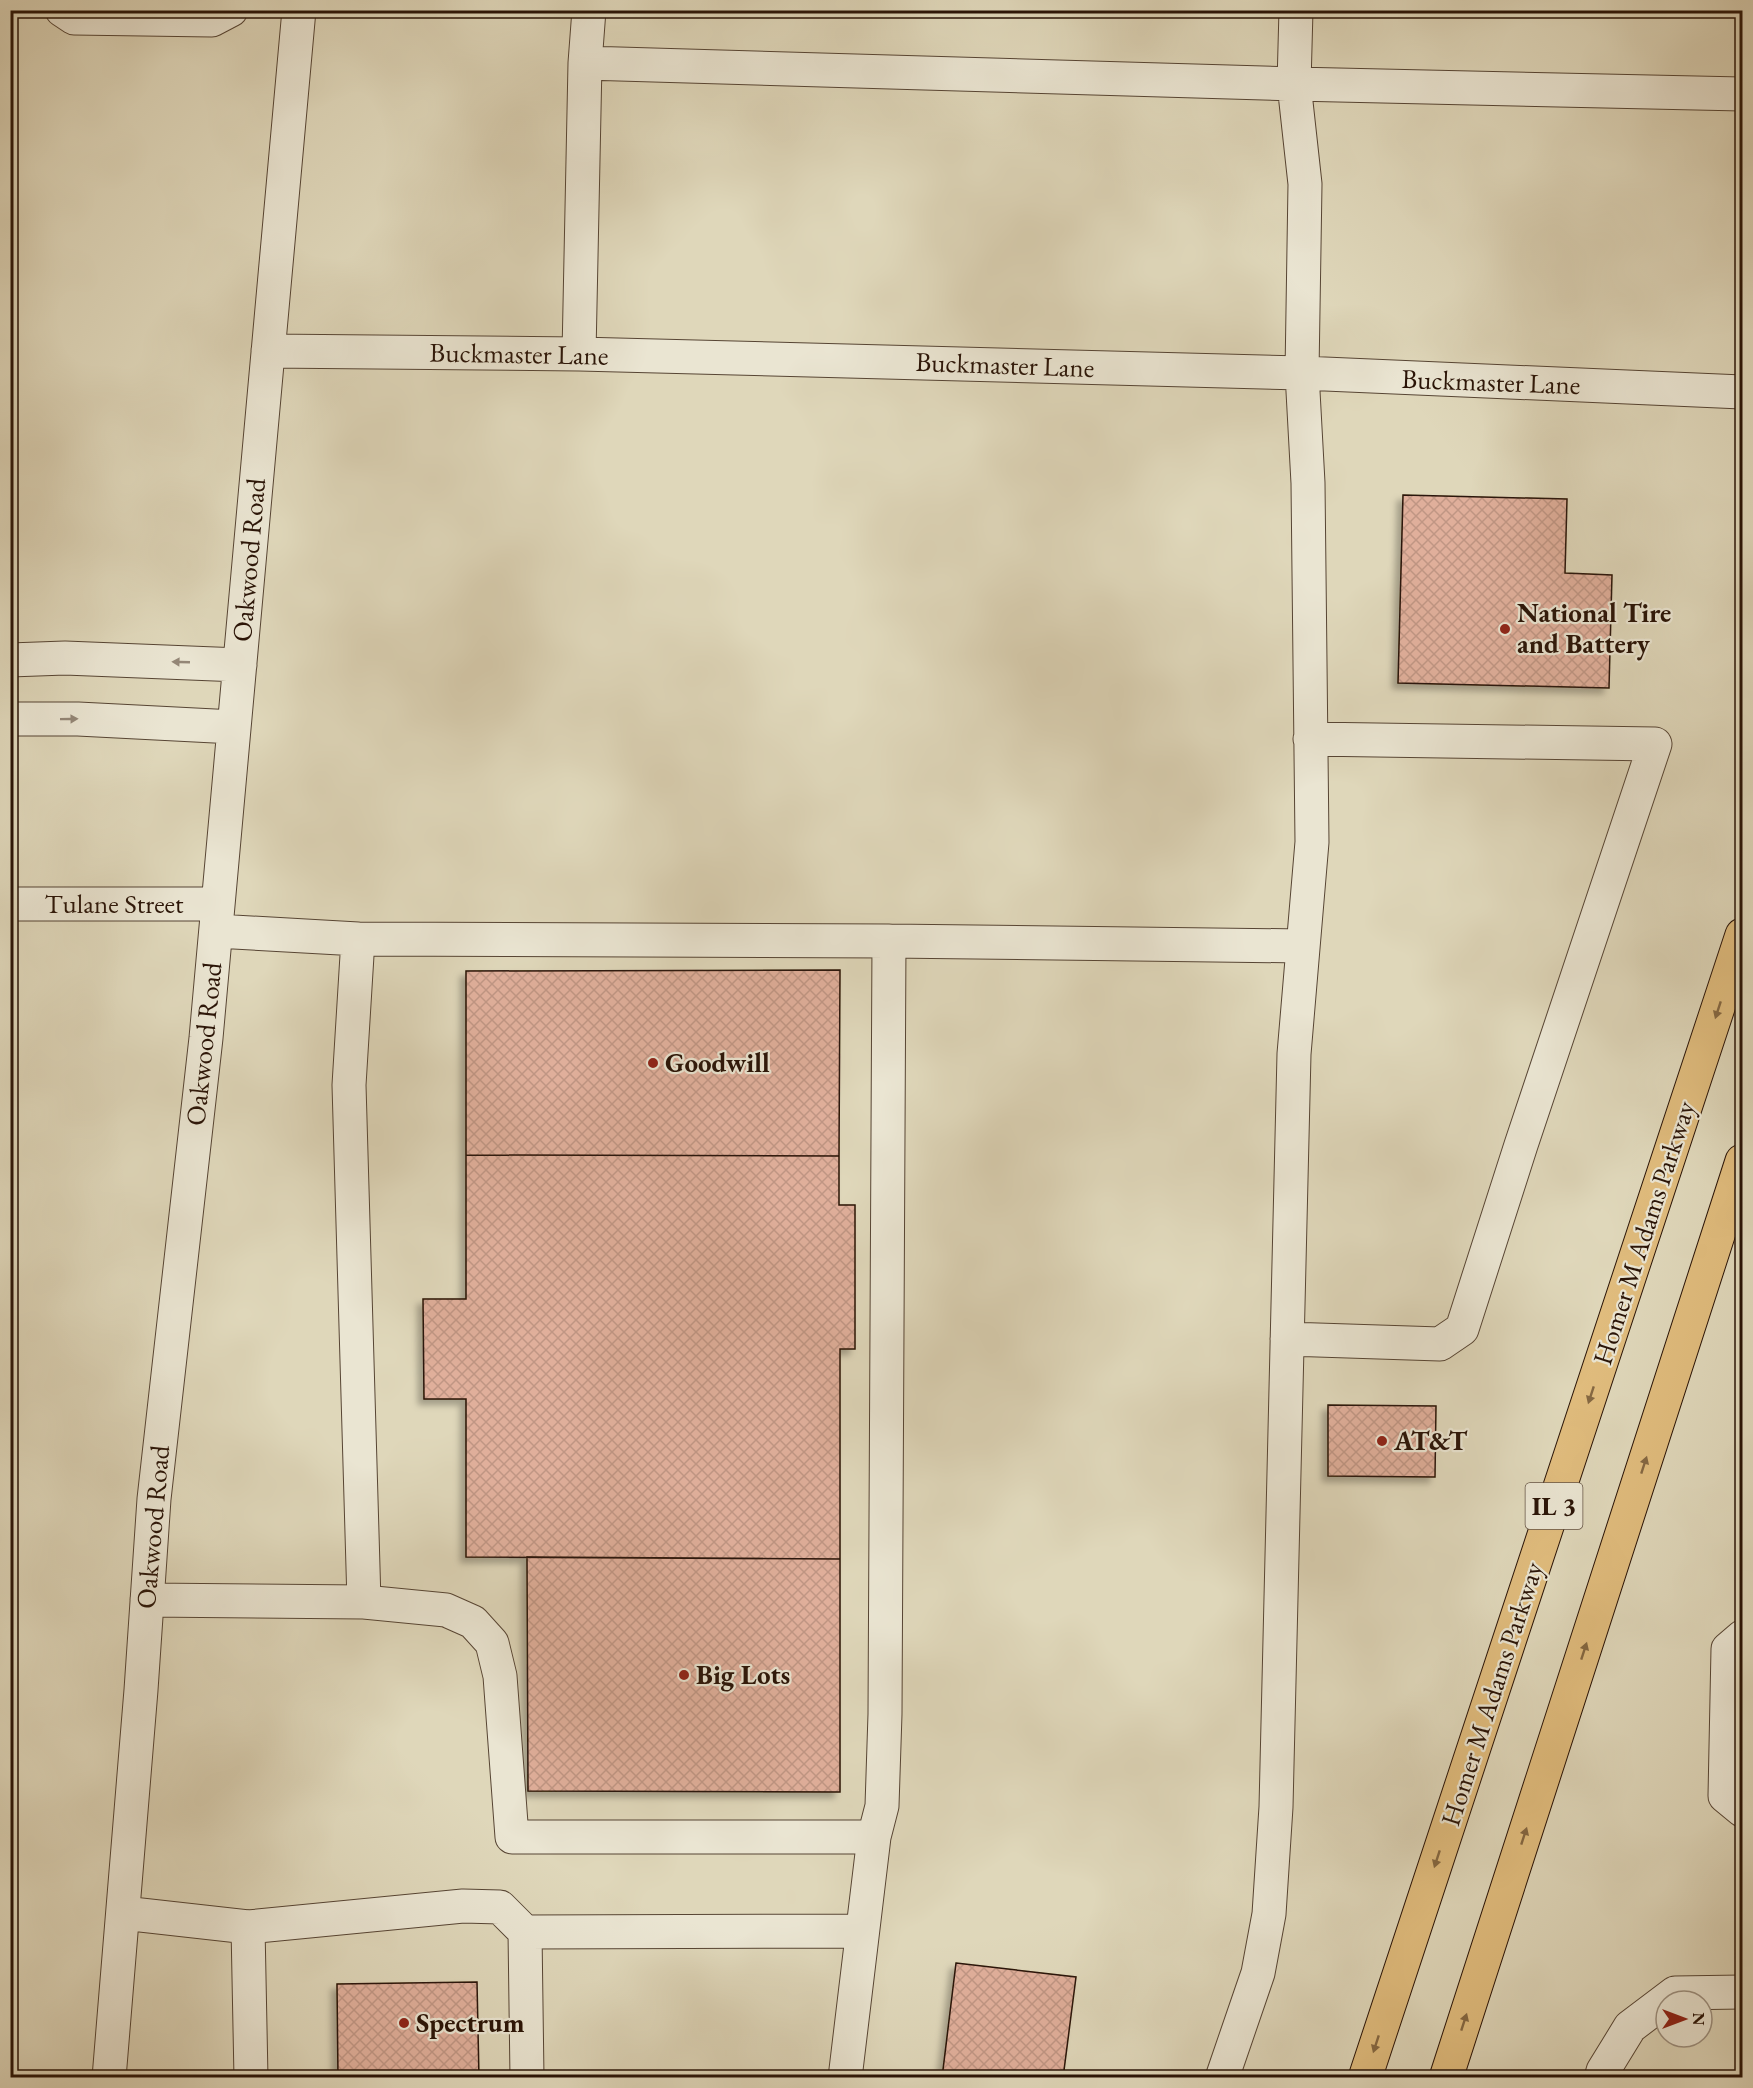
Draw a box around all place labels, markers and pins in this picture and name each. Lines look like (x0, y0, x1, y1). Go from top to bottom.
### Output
place label: National Tire and Battery (1517, 595, 1671, 661)
marker: National Tire and Battery (1498, 622, 1512, 636)
place label: Goodwill (665, 1045, 770, 1080)
marker: Goodwill (646, 1056, 660, 1070)
place label: AT&T (1393, 1423, 1467, 1458)
marker: AT&T (1375, 1434, 1389, 1448)
place label: Big Lots (696, 1657, 790, 1692)
marker: Big Lots (677, 1668, 691, 1682)
place label: Spectrum (416, 2005, 525, 2040)
marker: Spectrum (397, 2016, 411, 2030)

